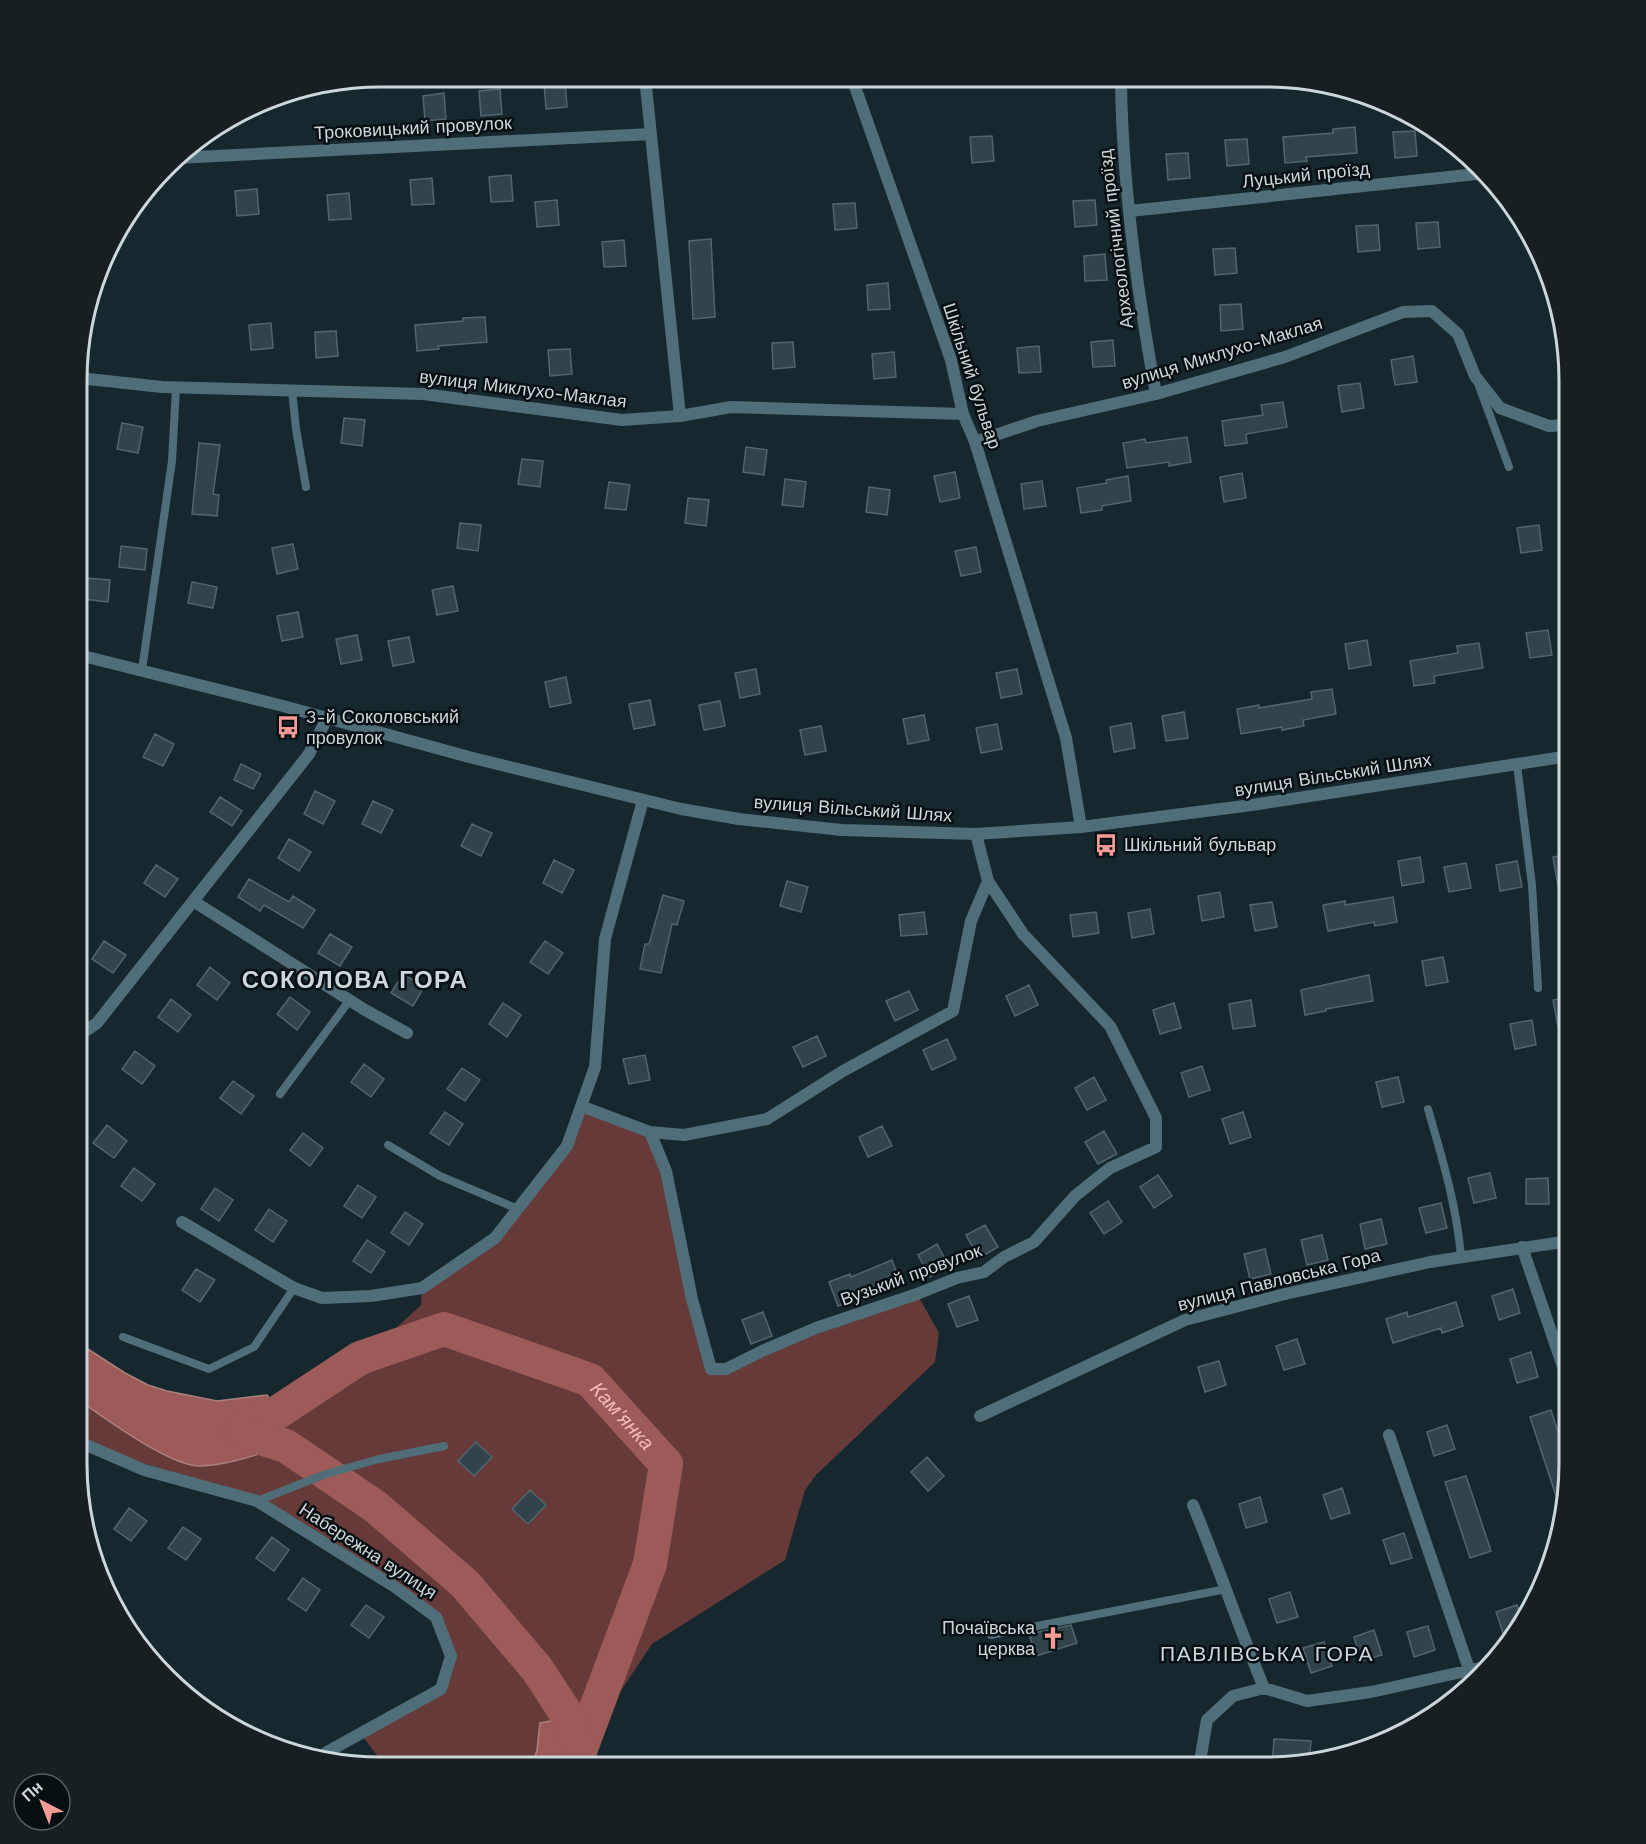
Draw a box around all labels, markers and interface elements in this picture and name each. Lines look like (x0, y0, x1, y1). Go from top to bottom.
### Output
street label: Троковицький провулок (314, 112, 512, 143)
street label: Археологічний проїзд (1094, 148, 1137, 330)
street label: Луцький проїзд (1241, 157, 1371, 192)
street label: Шкільний бульвар (939, 300, 1006, 451)
street label: вулиця Миклухо-Маклая (1119, 312, 1325, 393)
street label: вулиця Миклухо-Маклая (418, 365, 628, 412)
place label: 3-й Соколовський провулок (306, 706, 459, 748)
bus stop icon: 3-й Соколовський провулок (275, 714, 301, 740)
street label: вулиця Вільський Шлях (1233, 749, 1433, 800)
street label: вулиця Вільський Шлях (753, 791, 953, 826)
bus stop icon: Шкільний бульвар (1093, 832, 1119, 858)
place label: Шкільний бульвар (1124, 834, 1276, 855)
district label: СОКОЛОВА ГОРА (242, 966, 468, 994)
street label: Вузький провулок (837, 1239, 984, 1310)
street label: вулиця Павловська Гора (1175, 1244, 1383, 1315)
water label: Кам'янка (585, 1377, 659, 1455)
street label: Набережна вулиця (296, 1498, 441, 1603)
place label: Почаївська церква (942, 1617, 1036, 1659)
church icon: Почаївська церква (1040, 1625, 1066, 1651)
district label: ПАВЛІВСЬКА ГОРА (1160, 1641, 1374, 1666)
north arrow (12, 1772, 72, 1832)
text: Пн (18, 1777, 47, 1805)

